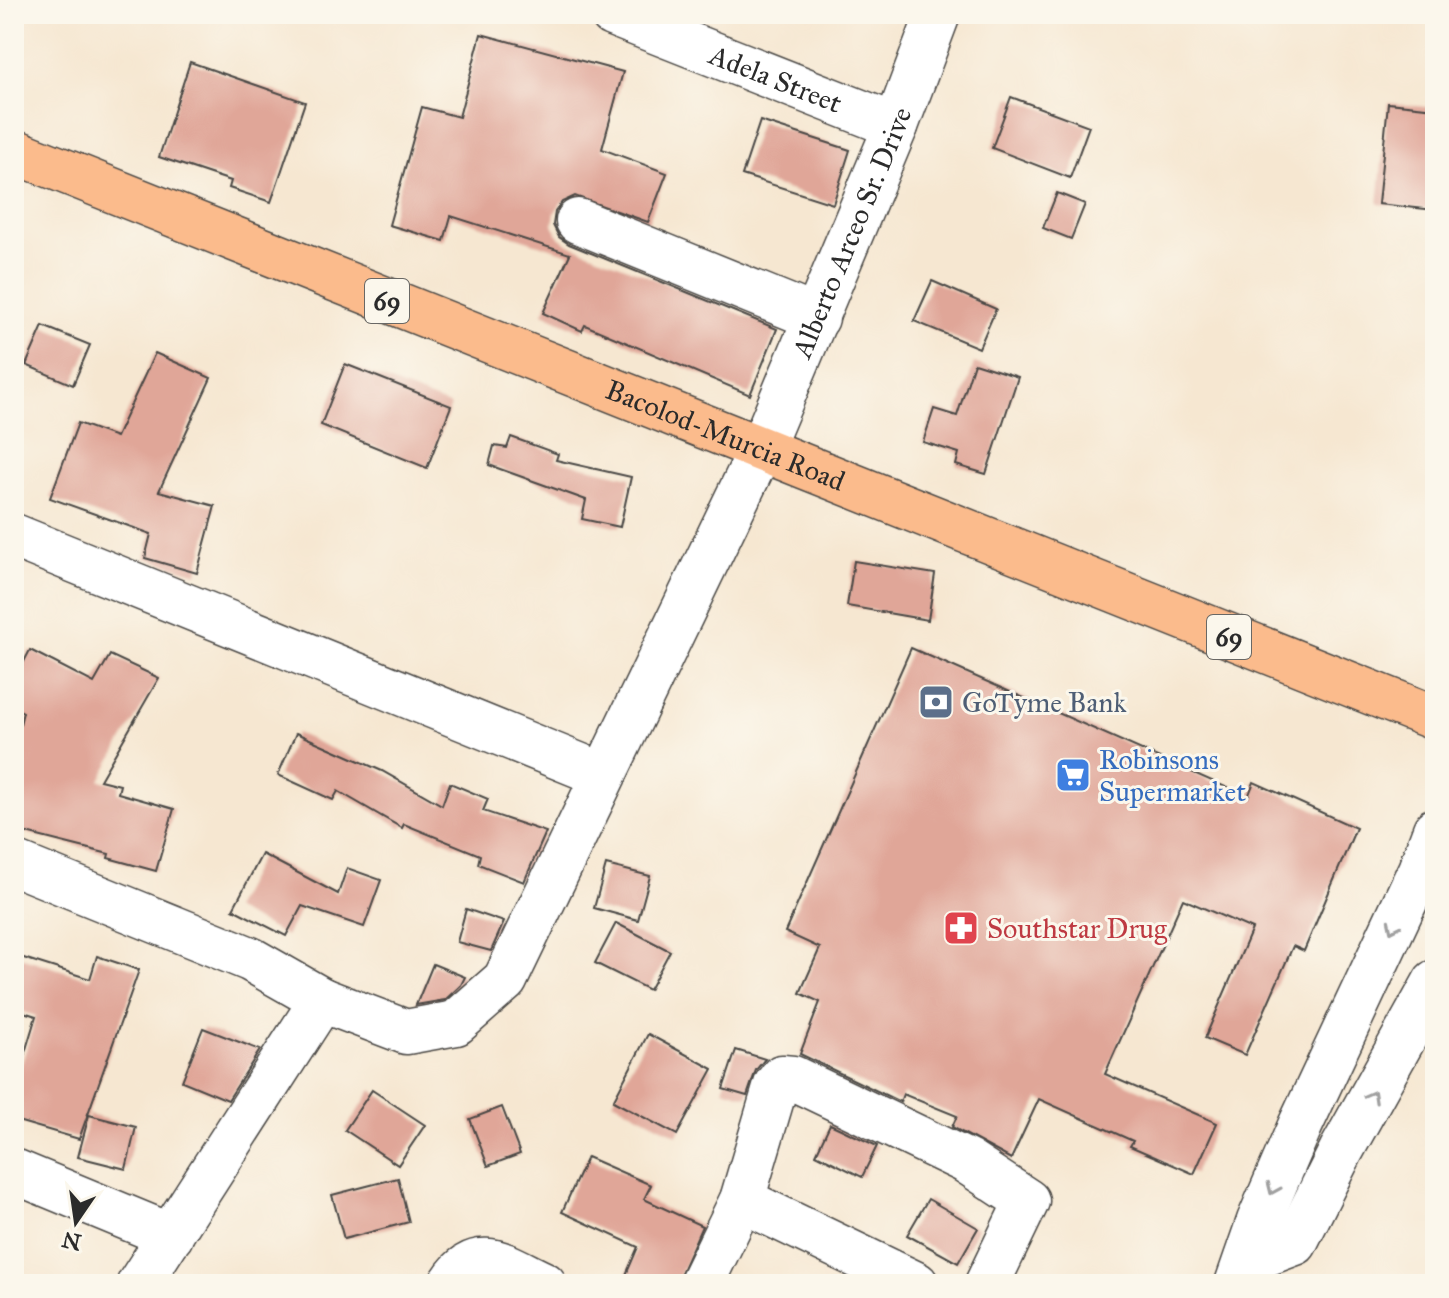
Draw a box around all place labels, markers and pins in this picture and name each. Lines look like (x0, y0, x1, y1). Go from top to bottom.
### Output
bank icon: GoTyme Bank (917, 683, 955, 721)
place label: GoTyme Bank (962, 685, 1127, 720)
place label: Robinsons Supermarket (1099, 742, 1246, 809)
supermarket icon: Robinsons Supermarket (1054, 756, 1092, 794)
pharmacy icon: Southstar Drug (942, 909, 980, 947)
place label: Southstar Drug (987, 911, 1168, 946)

